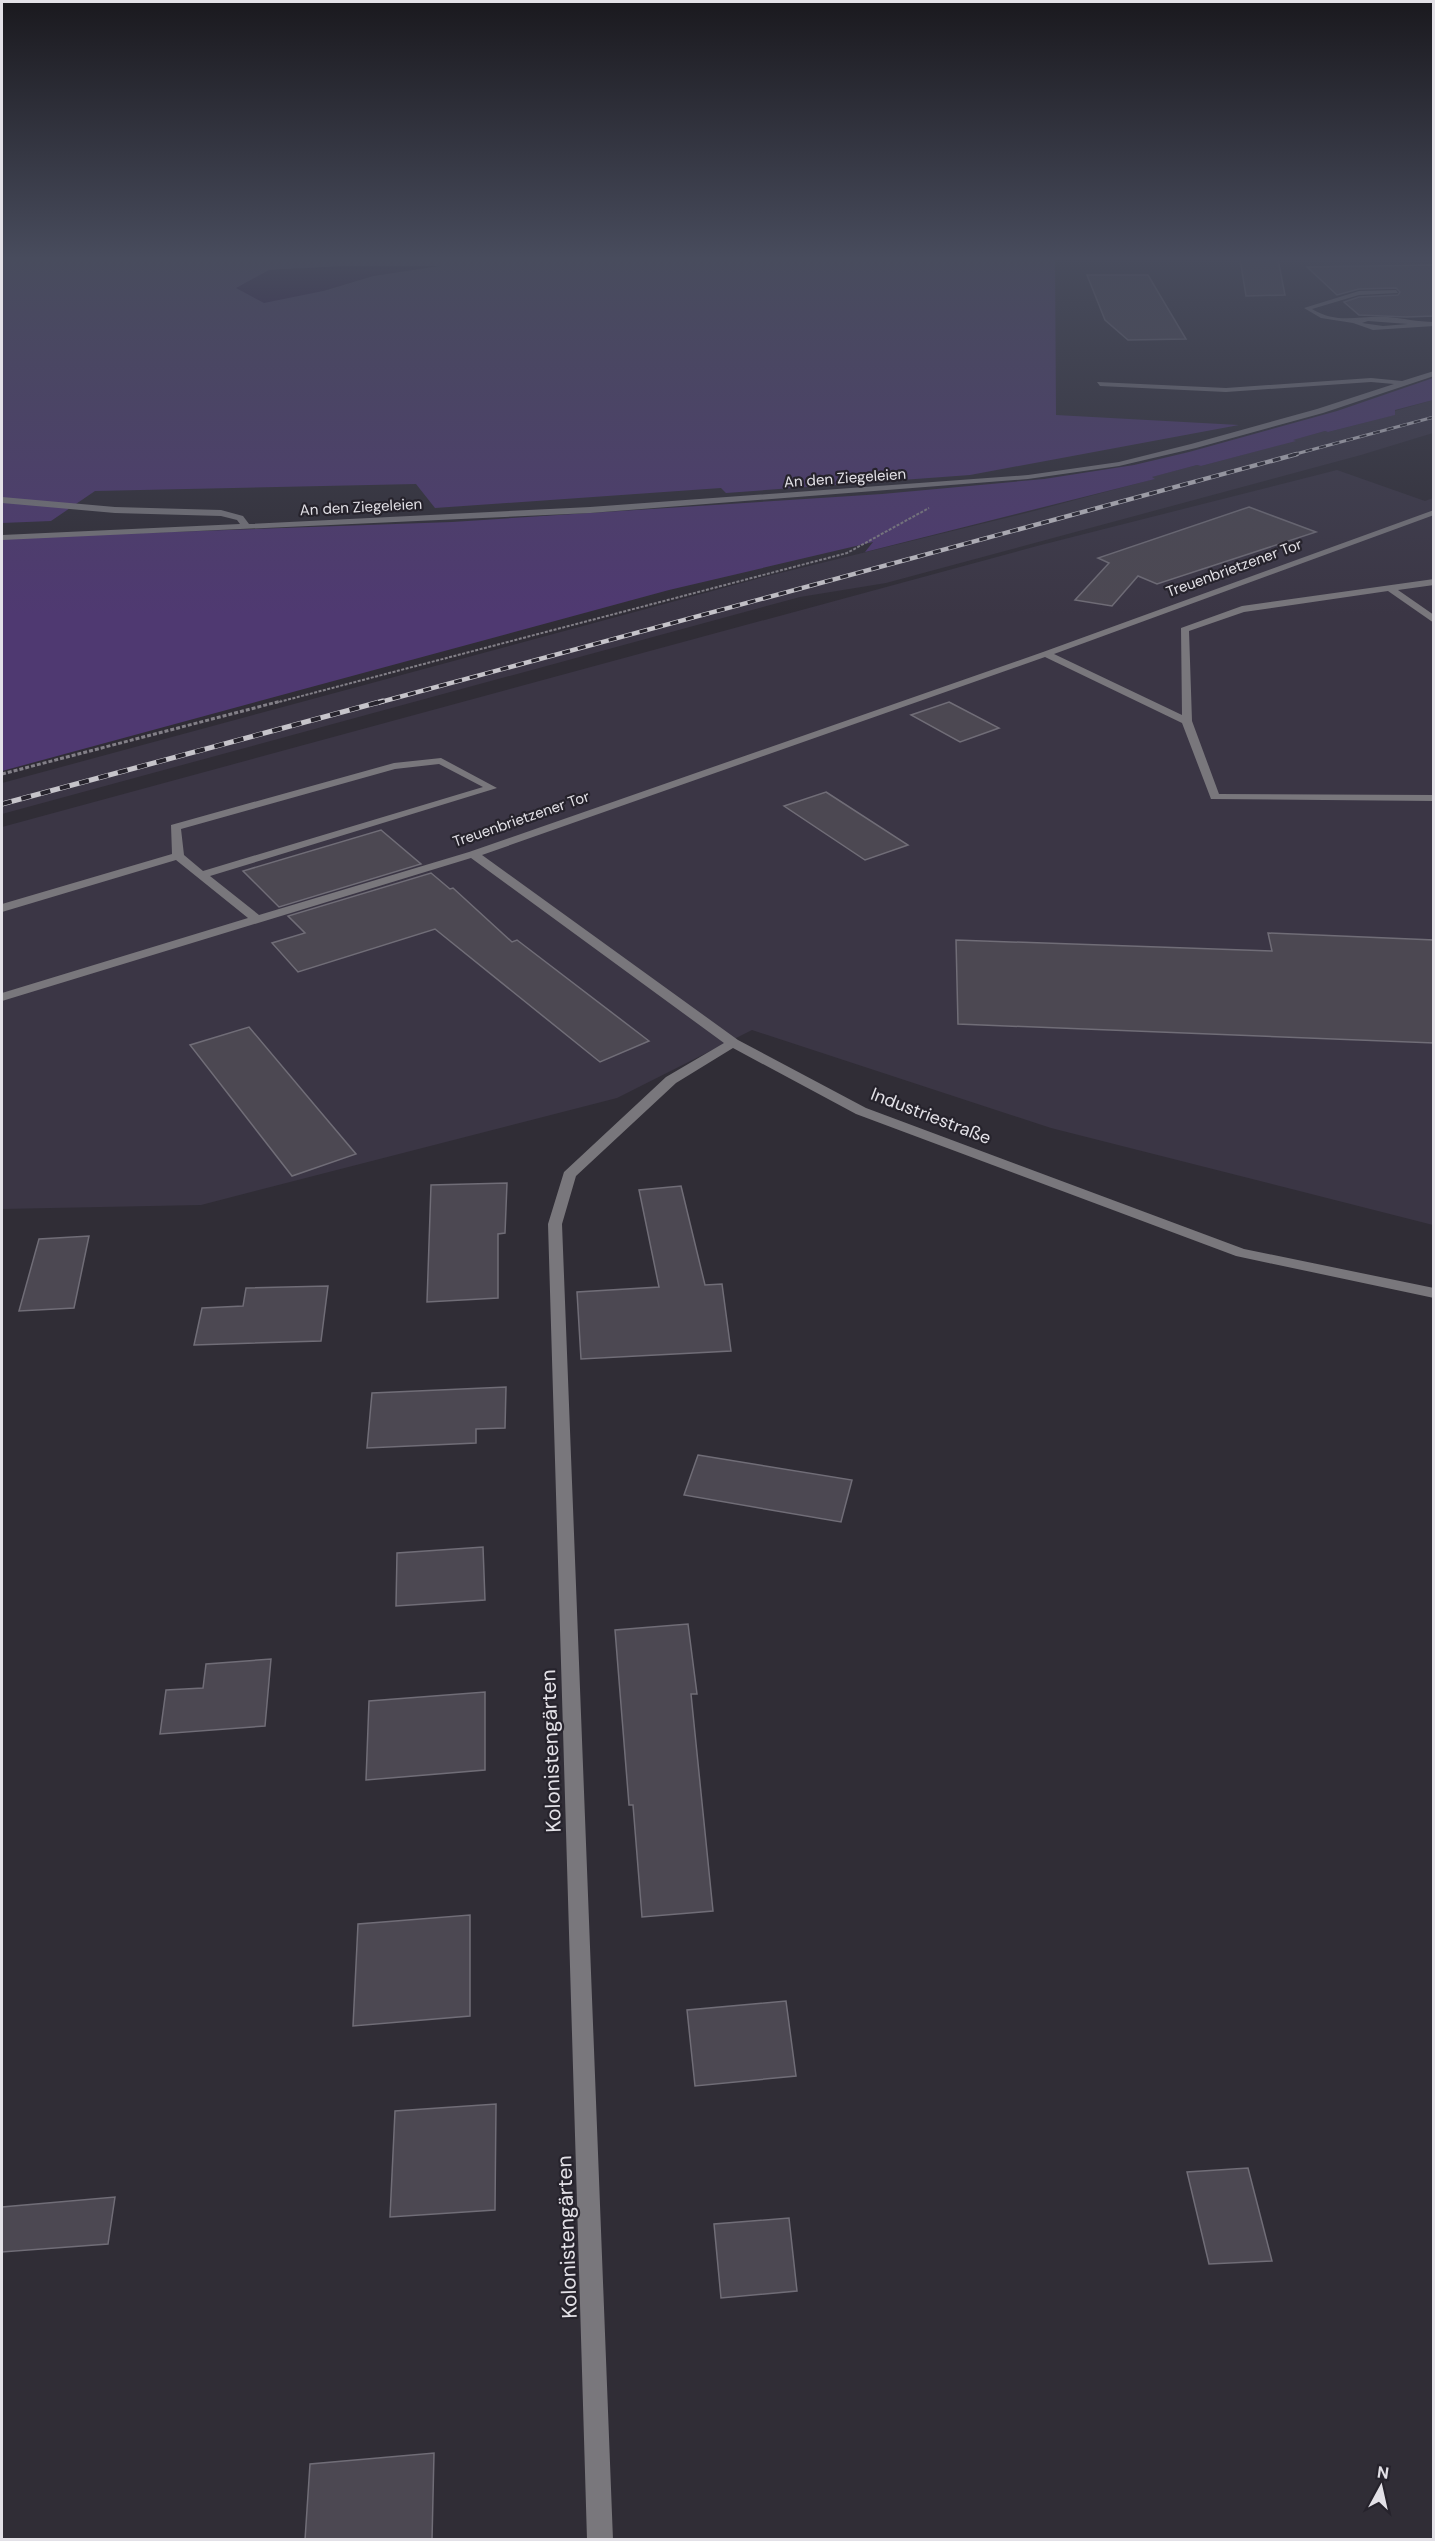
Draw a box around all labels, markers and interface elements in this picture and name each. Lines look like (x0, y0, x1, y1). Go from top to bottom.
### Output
street label: An den Ziegeleien (783, 464, 907, 492)
street label: An den Ziegeleien (299, 494, 423, 520)
street label: Treuenbrietzener Tor (1163, 534, 1305, 602)
street label: Treuenbrietzener Tor (450, 786, 592, 852)
street label: Industriestraße (867, 1082, 995, 1150)
street label: Kolonistengärten (534, 1669, 568, 1833)
street label: Kolonistengärten (550, 2155, 584, 2319)
north arrow (1351, 2457, 1411, 2517)
text: N (1376, 2461, 1390, 2484)

